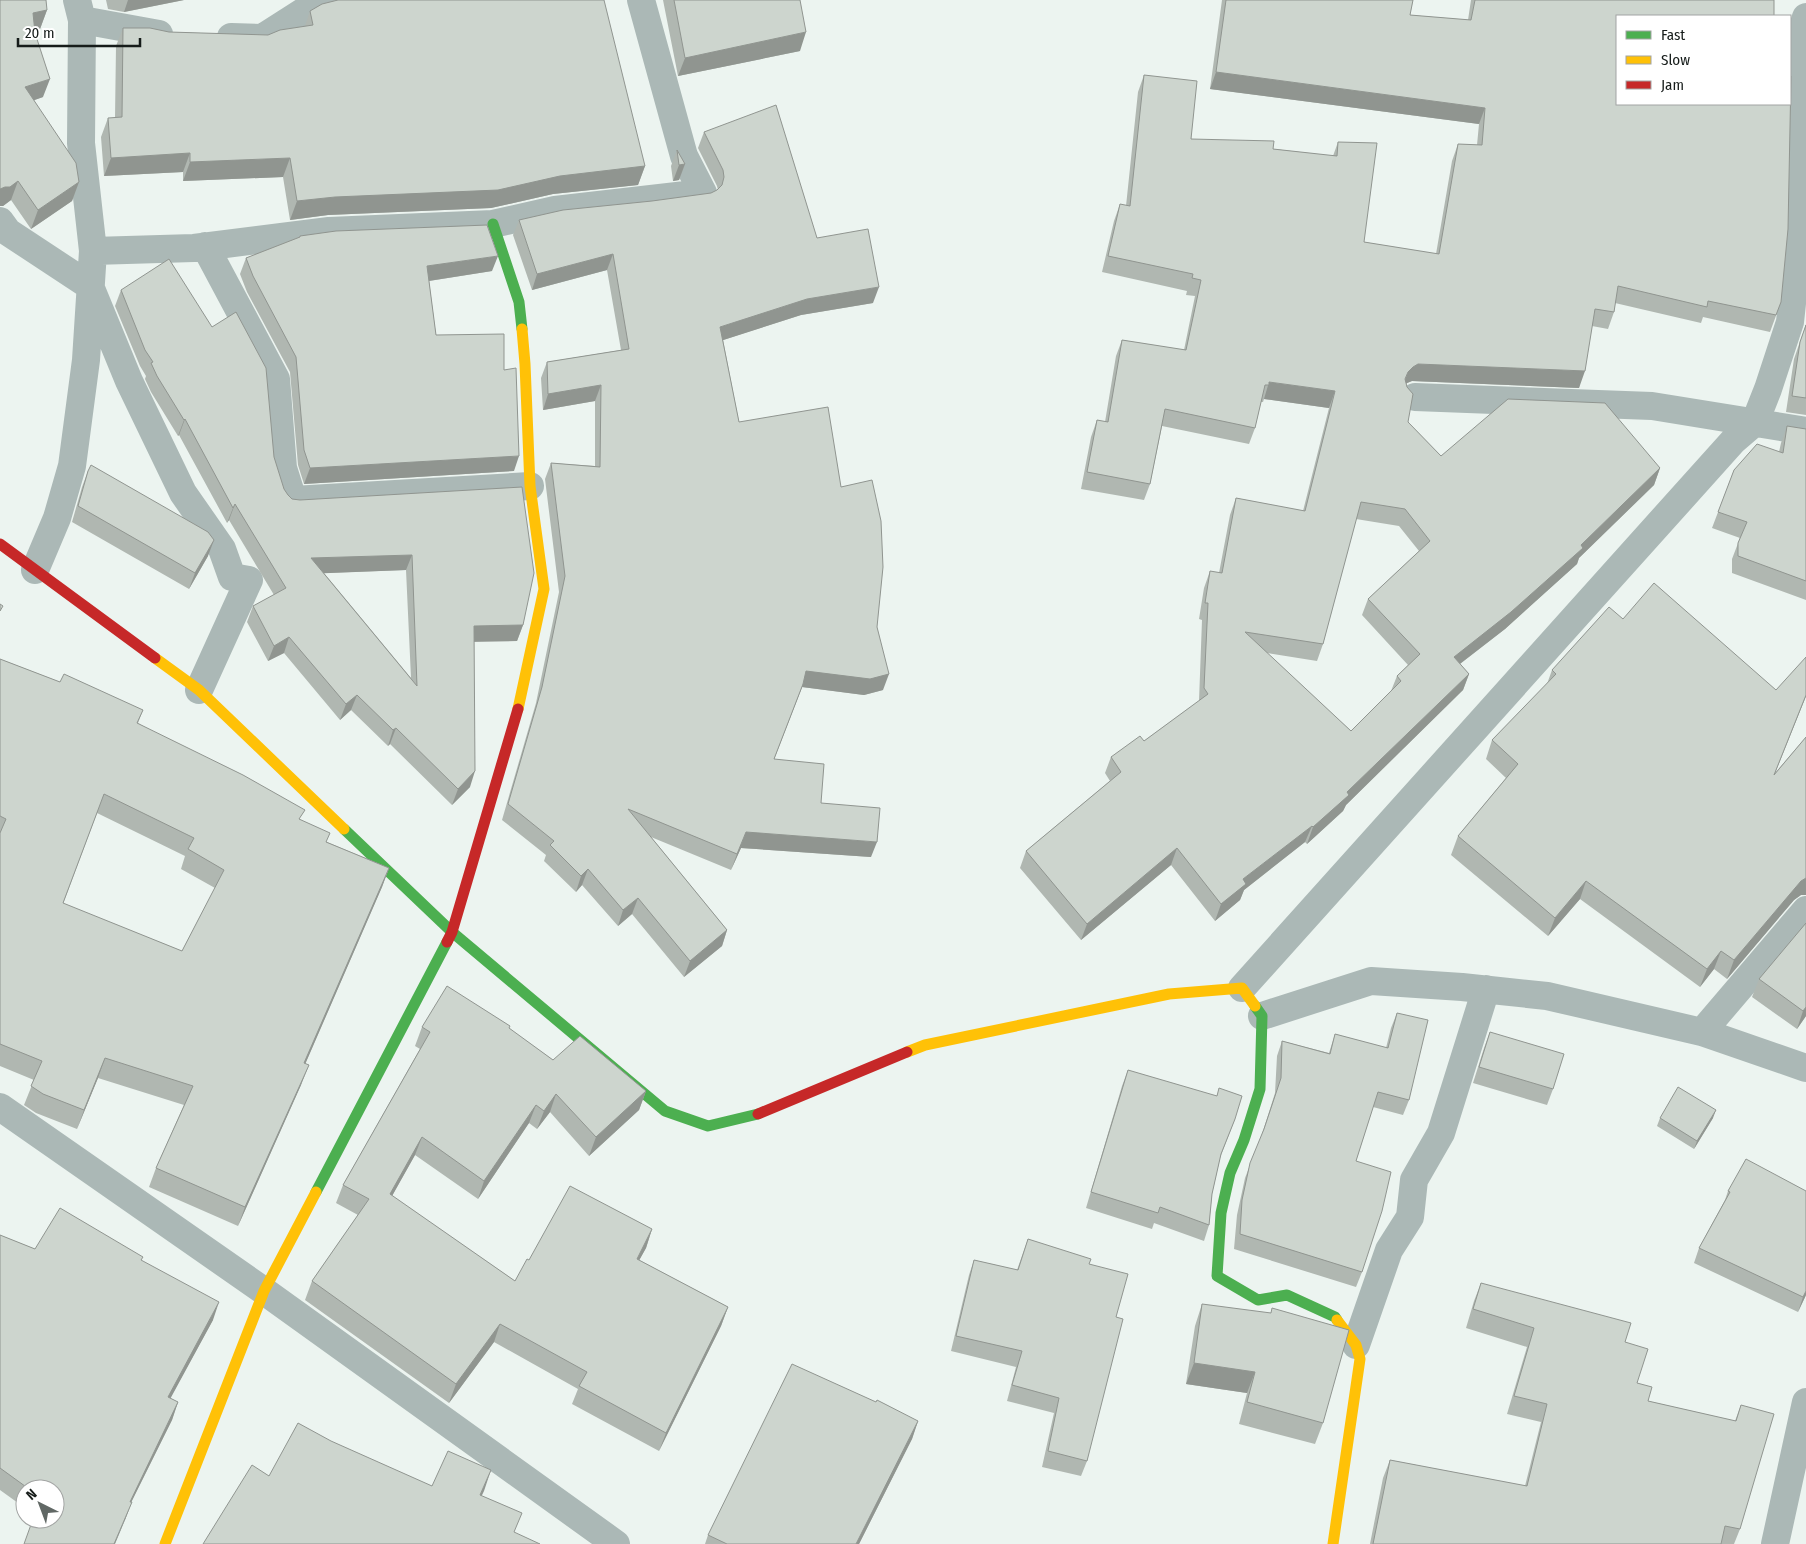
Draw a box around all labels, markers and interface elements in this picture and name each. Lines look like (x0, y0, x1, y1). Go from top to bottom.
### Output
scale bar (18, 15, 140, 47)
legend (1616, 15, 1791, 105)
text: 20 m (25, 24, 55, 42)
text: Fast (1661, 26, 1685, 44)
text: Slow (1661, 51, 1690, 69)
text: Jam (1661, 76, 1684, 94)
north arrow (15, 1479, 65, 1529)
text: N (23, 1486, 40, 1504)

